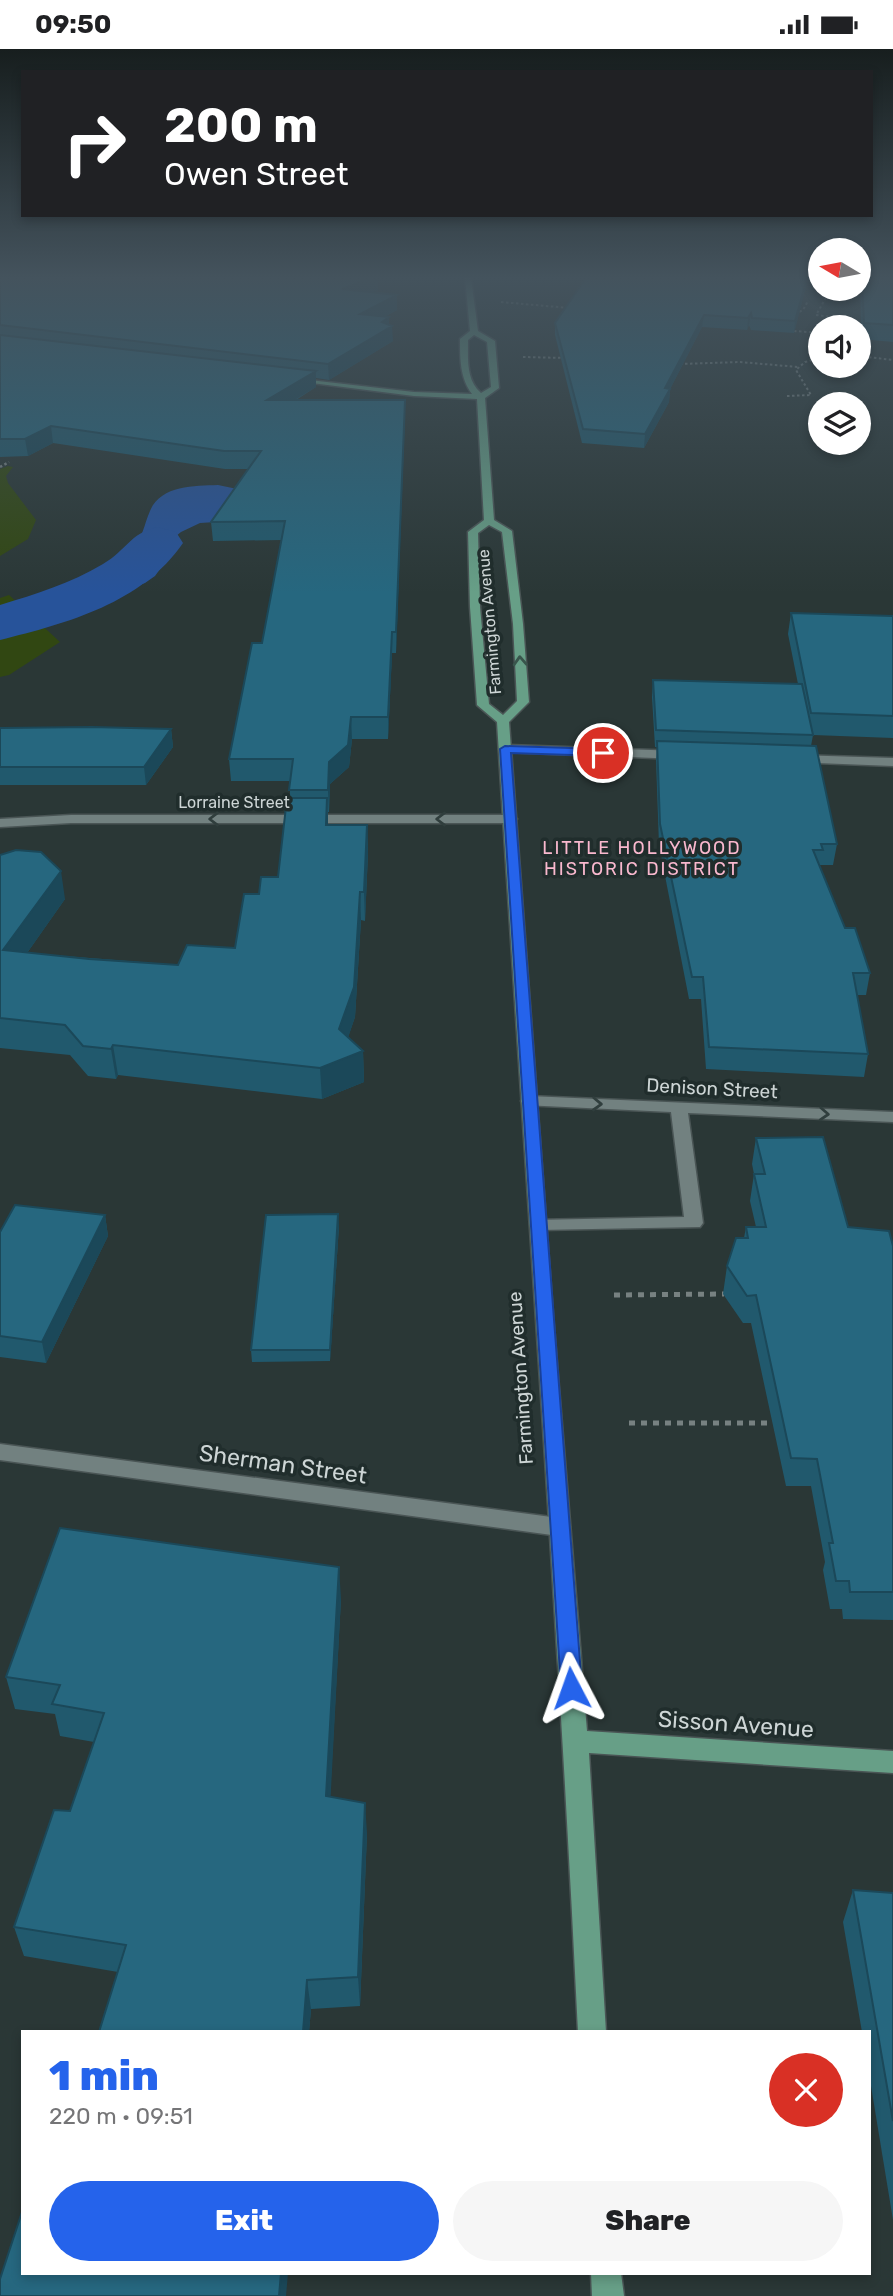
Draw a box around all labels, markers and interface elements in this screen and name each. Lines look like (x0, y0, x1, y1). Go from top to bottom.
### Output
text: 09:50 (35, 9, 111, 40)
text: 200 m (164, 96, 318, 154)
icon: right (49, 98, 140, 189)
text: Owen Street (164, 155, 349, 193)
north arrow (808, 238, 872, 301)
map controls (808, 238, 871, 455)
button: sound (808, 315, 871, 378)
button: layers (808, 392, 871, 455)
street label: Farmington Avenue (474, 548, 505, 695)
one-way arrow (513, 655, 528, 666)
pin (573, 723, 633, 783)
icon: arrive (584, 734, 622, 772)
street label: Lorraine Street (178, 793, 290, 812)
one-way arrow (208, 811, 219, 827)
one-way arrow (436, 811, 446, 827)
district label: LITTLE HOLLYWOOD HISTORIC DISTRICT (542, 837, 742, 880)
street label: Denison Street (646, 1074, 779, 1103)
one-way arrow (592, 1096, 603, 1111)
one-way arrow (819, 1106, 830, 1121)
street label: Farmington Avenue (503, 1291, 538, 1465)
street label: Sherman Street (197, 1438, 369, 1490)
position arrow (534, 1651, 608, 1725)
street label: Sisson Avenue (657, 1705, 815, 1743)
text: 1 min (49, 2051, 159, 2101)
button: close (769, 2053, 843, 2127)
text: 220 m · 09:51 (49, 2102, 193, 2130)
button: Exit (49, 2181, 439, 2261)
button: Share (453, 2181, 843, 2261)

